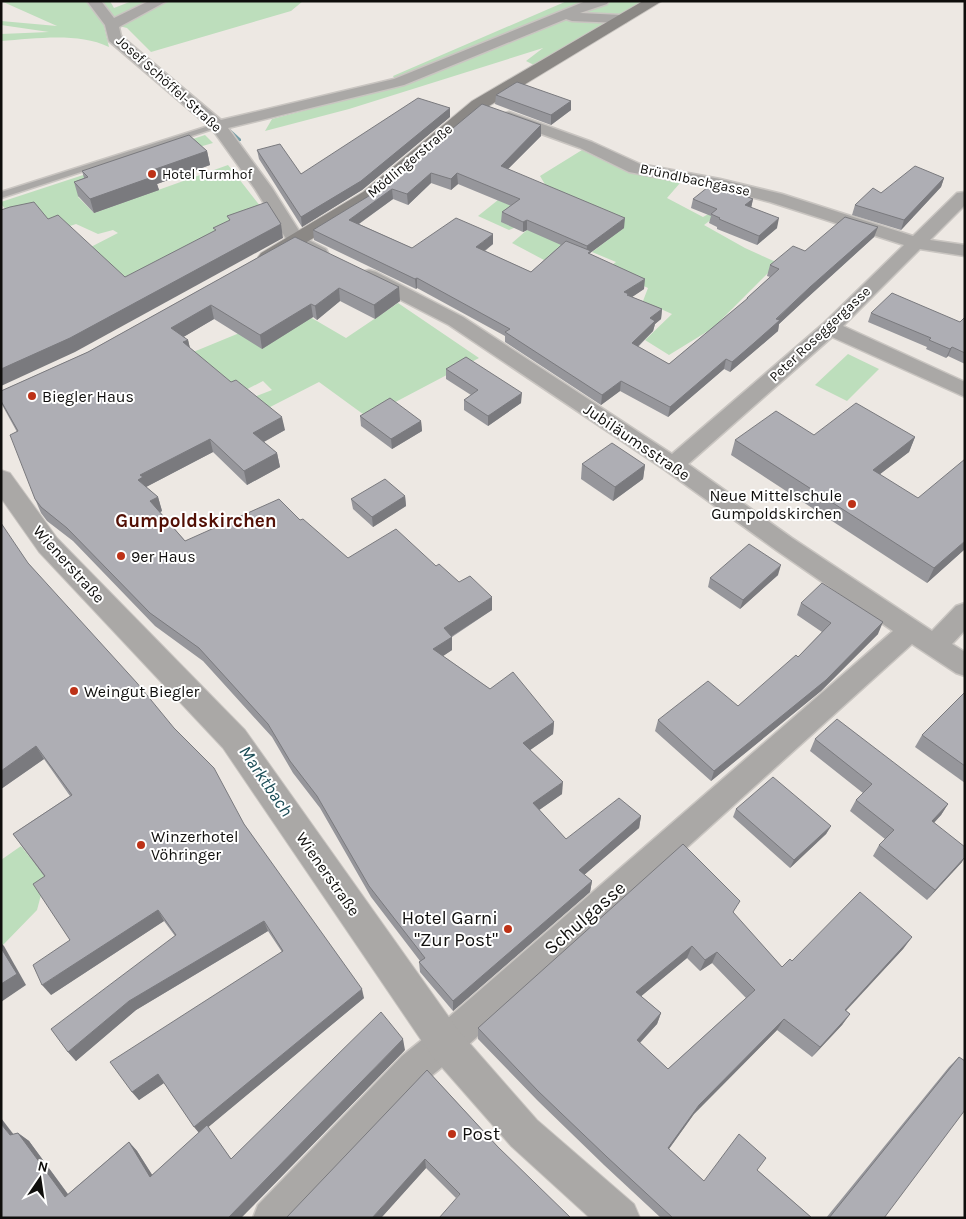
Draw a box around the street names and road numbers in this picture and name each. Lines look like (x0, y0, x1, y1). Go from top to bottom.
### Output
street label: Josef Schöffel-Straße (113, 32, 225, 136)
street label: Mödlingerstraße (364, 121, 456, 201)
street label: Bründlbachgasse (638, 160, 752, 200)
street label: Peter Roseggergasse (766, 283, 874, 385)
street label: Jubiläumsstraße (580, 400, 694, 484)
street label: Wienerstraße (29, 521, 109, 607)
street label: Wienerstraße (292, 828, 364, 920)
street label: Schulgasse (540, 877, 630, 959)

